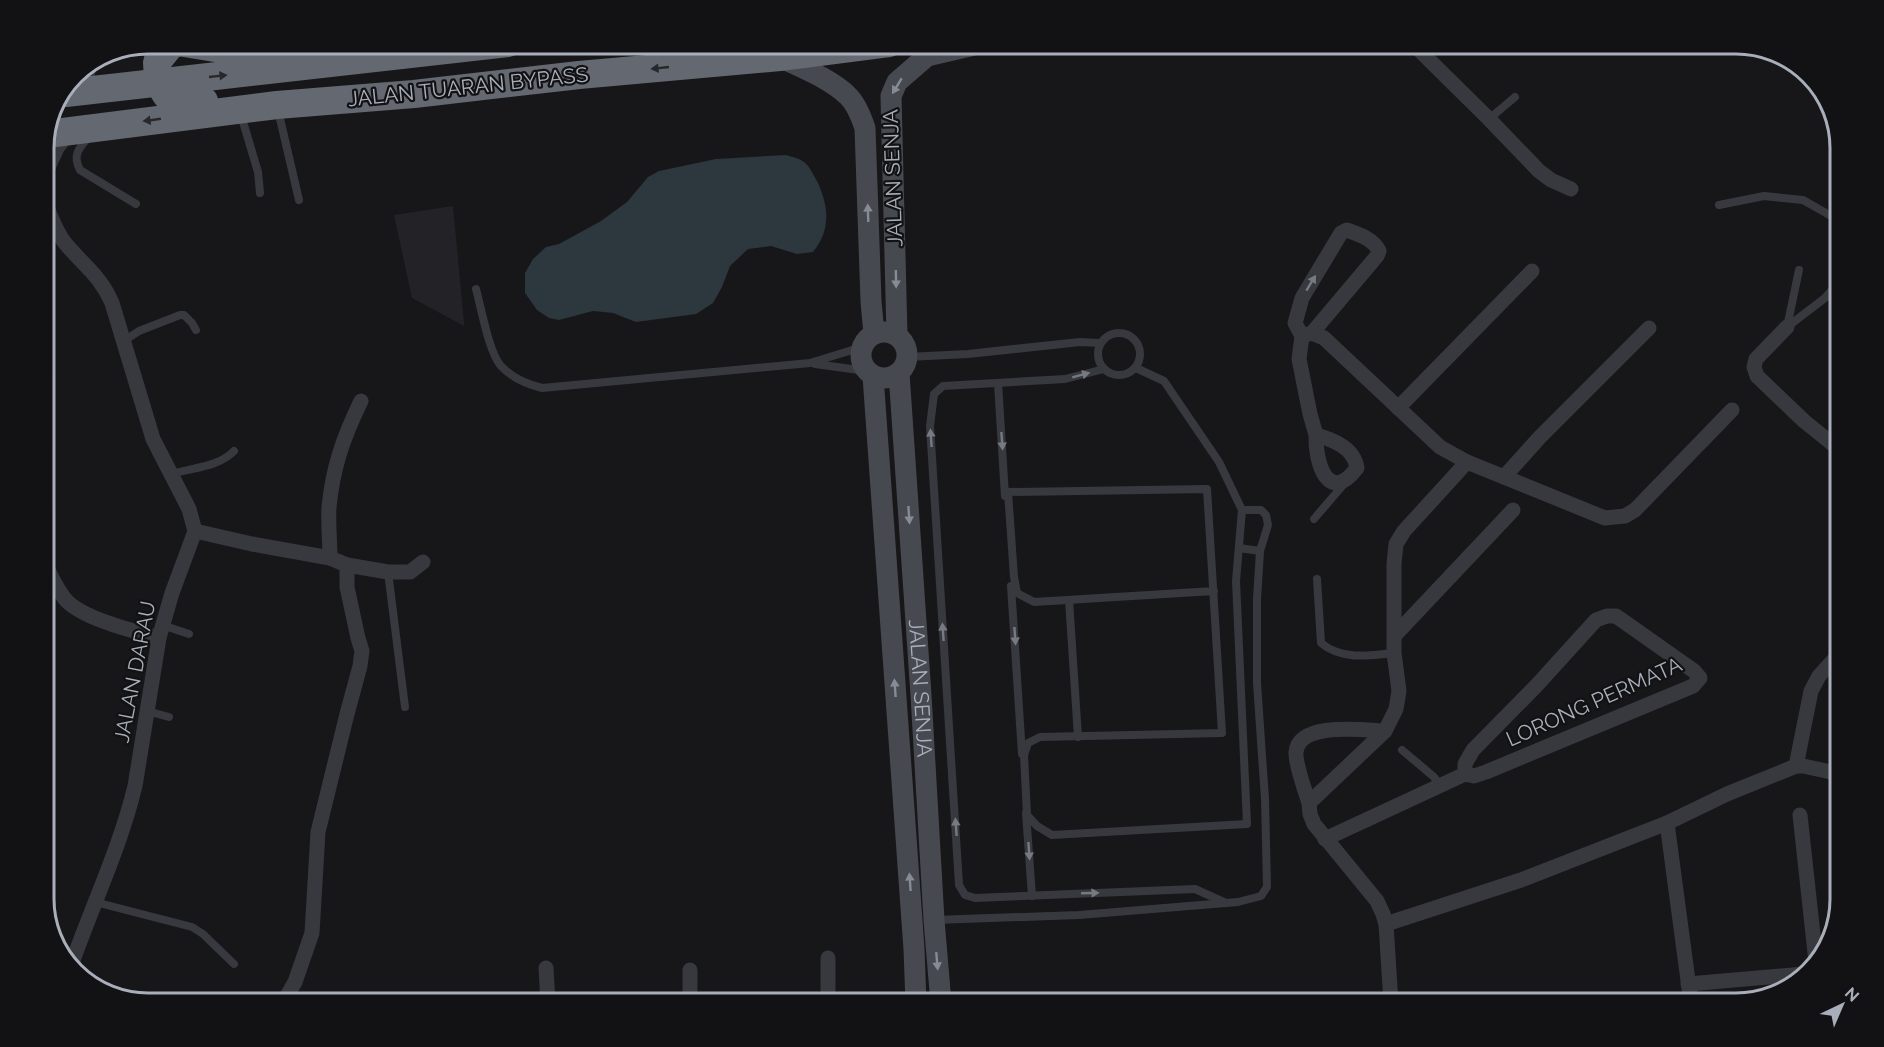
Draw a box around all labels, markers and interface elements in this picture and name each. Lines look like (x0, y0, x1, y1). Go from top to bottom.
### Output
street label: JALAN TUARAN BYPASS (347, 61, 590, 112)
one-way arrow (650, 63, 669, 73)
one-way arrow (209, 71, 228, 81)
one-way arrow (891, 78, 902, 94)
street label: JALAN SENJA (878, 109, 907, 247)
one-way arrow (143, 115, 162, 124)
one-way arrow (863, 203, 872, 222)
one-way arrow (891, 270, 901, 289)
one-way arrow (1305, 275, 1316, 291)
one-way arrow (1072, 370, 1090, 380)
one-way arrow (926, 428, 935, 447)
one-way arrow (997, 432, 1006, 451)
one-way arrow (904, 506, 914, 525)
street label: JALAN DARAU (109, 599, 160, 745)
street label: JALAN SENJA (904, 619, 938, 758)
one-way arrow (938, 623, 948, 642)
one-way arrow (1010, 626, 1019, 645)
street label: LORONG PERMATA (1502, 652, 1686, 752)
one-way arrow (891, 678, 900, 697)
one-way arrow (951, 817, 960, 836)
one-way arrow (1024, 842, 1034, 861)
one-way arrow (905, 873, 914, 892)
one-way arrow (1081, 889, 1100, 898)
one-way arrow (933, 952, 942, 971)
north arrow (1812, 975, 1872, 1035)
text: N (1841, 983, 1863, 1006)

